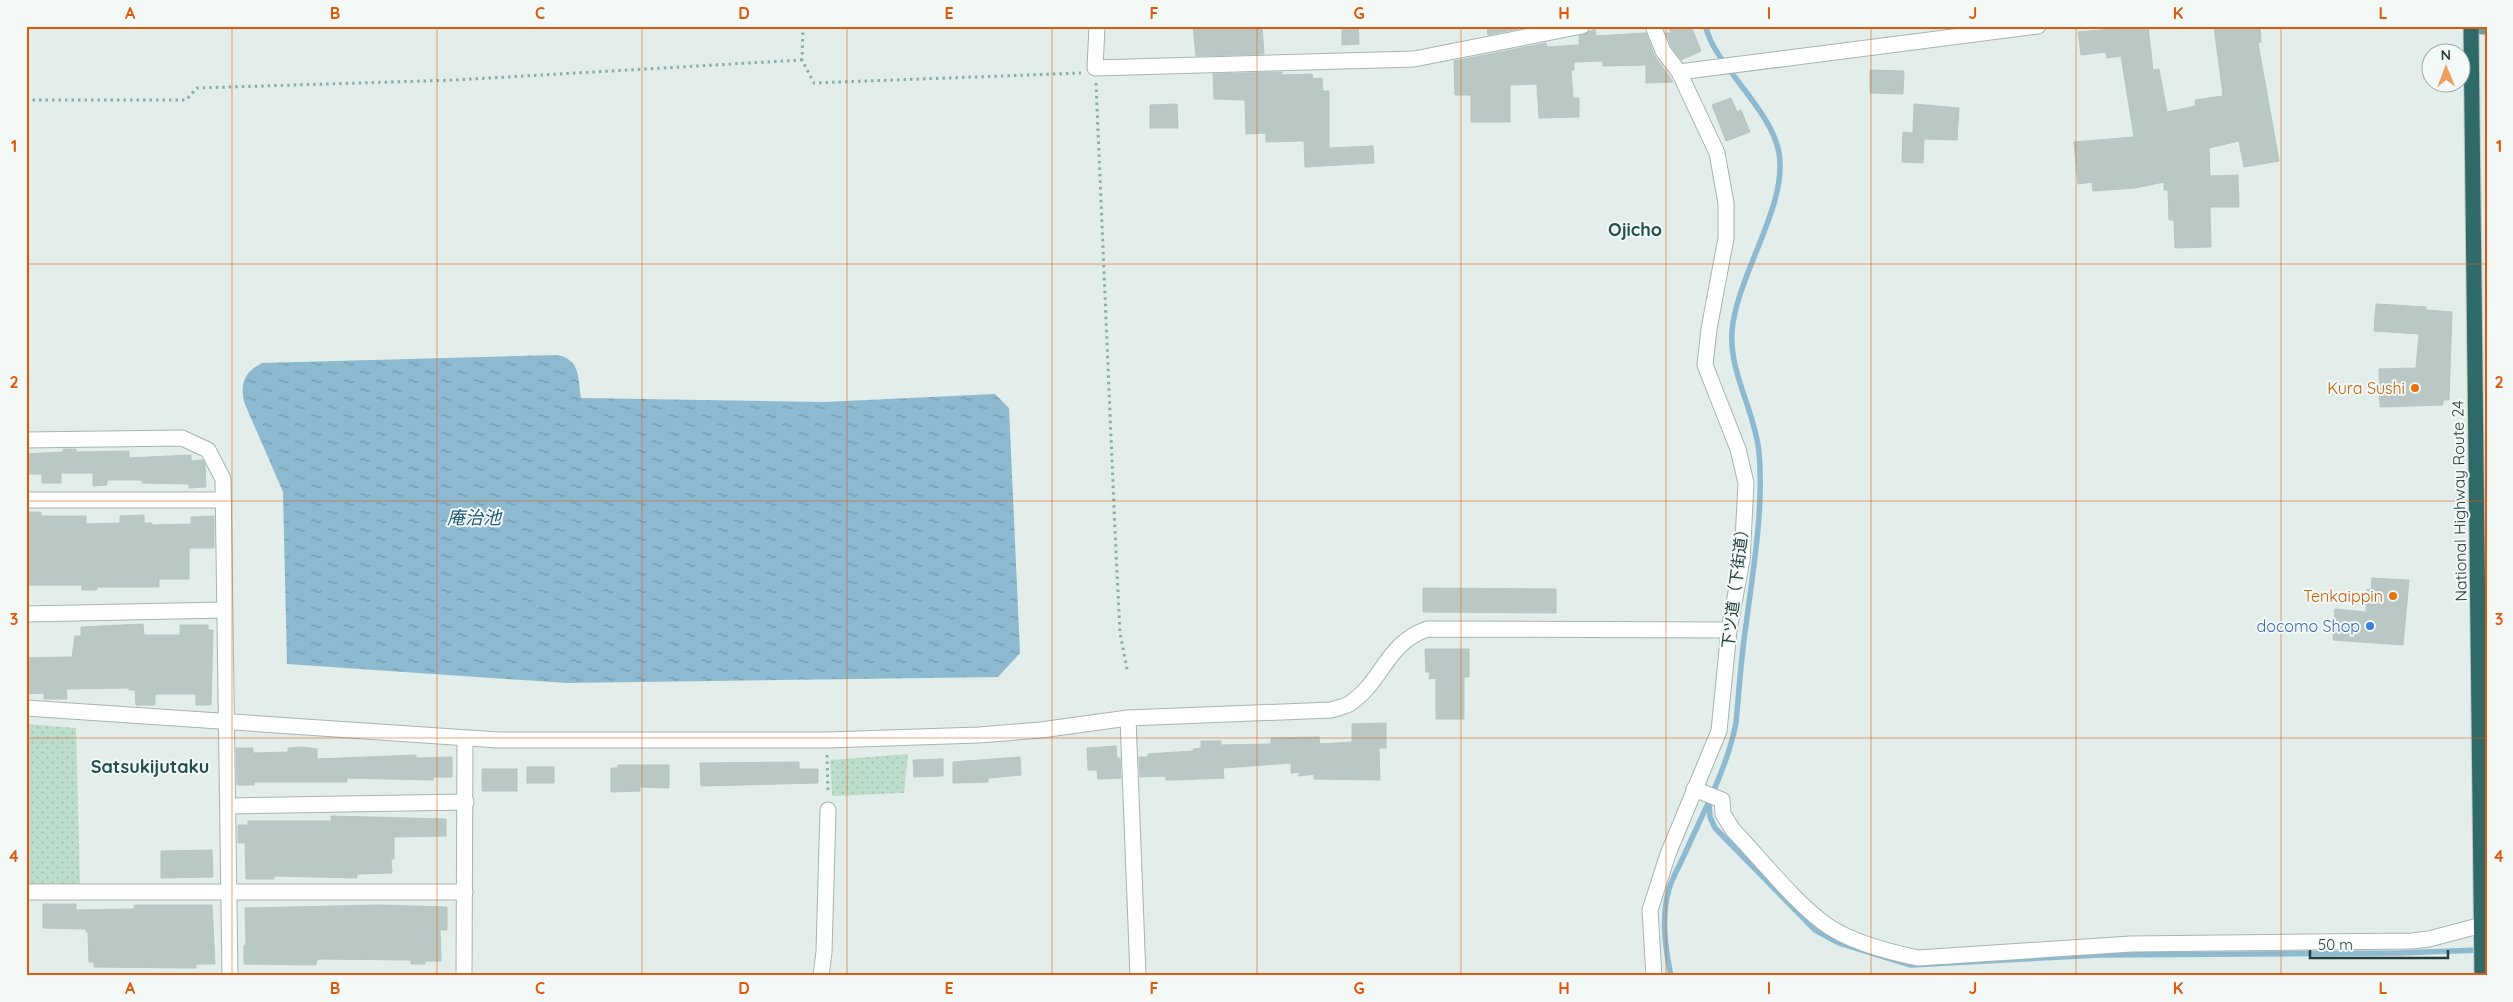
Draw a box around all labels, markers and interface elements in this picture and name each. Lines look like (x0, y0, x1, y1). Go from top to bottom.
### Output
text: A (125, 3, 136, 23)
text: B (330, 3, 340, 23)
text: C (535, 3, 545, 23)
text: D (738, 3, 750, 23)
text: E (944, 3, 954, 23)
text: F (1150, 3, 1159, 23)
text: G (1353, 3, 1365, 23)
text: H (1558, 3, 1570, 23)
text: I (1767, 3, 1771, 23)
text: J (1969, 3, 1977, 23)
text: K (2173, 3, 2183, 23)
text: L (2379, 3, 2388, 23)
north arrow (2420, 42, 2470, 92)
text: N (2440, 46, 2451, 64)
text: 1 (11, 136, 17, 156)
text: 1 (2496, 136, 2502, 156)
district label: Ojicho (1608, 218, 1662, 241)
text: 2 (9, 372, 19, 392)
text: 2 (2494, 372, 2504, 392)
place label: Kura Sushi (2327, 378, 2405, 398)
marker: Kura Sushi (2409, 382, 2421, 394)
street label: National Highway Route 24 (2447, 400, 2471, 602)
water label: 庵治池 (447, 506, 503, 529)
street label: 下ツ道（下街道） (1717, 520, 1753, 650)
place label: Tenkaippin (2303, 586, 2383, 606)
marker: Tenkaippin (2387, 590, 2399, 602)
text: 3 (10, 609, 18, 629)
text: 3 (2495, 609, 2503, 629)
place label: docomo Shop (2257, 616, 2360, 636)
marker: docomo Shop (2364, 620, 2376, 632)
district label: Satsukijutaku (91, 755, 209, 778)
text: 4 (9, 846, 19, 866)
text: 4 (2494, 846, 2504, 866)
scale bar (2310, 927, 2448, 959)
text: 50 m (2318, 935, 2353, 954)
text: A (125, 978, 136, 998)
text: B (330, 978, 340, 998)
text: C (535, 978, 545, 998)
text: D (738, 978, 750, 998)
text: E (944, 978, 954, 998)
text: F (1150, 978, 1159, 998)
text: G (1353, 978, 1365, 998)
text: H (1558, 978, 1570, 998)
text: I (1767, 978, 1771, 998)
text: J (1969, 978, 1977, 998)
text: K (2173, 978, 2183, 998)
text: L (2379, 978, 2388, 998)

